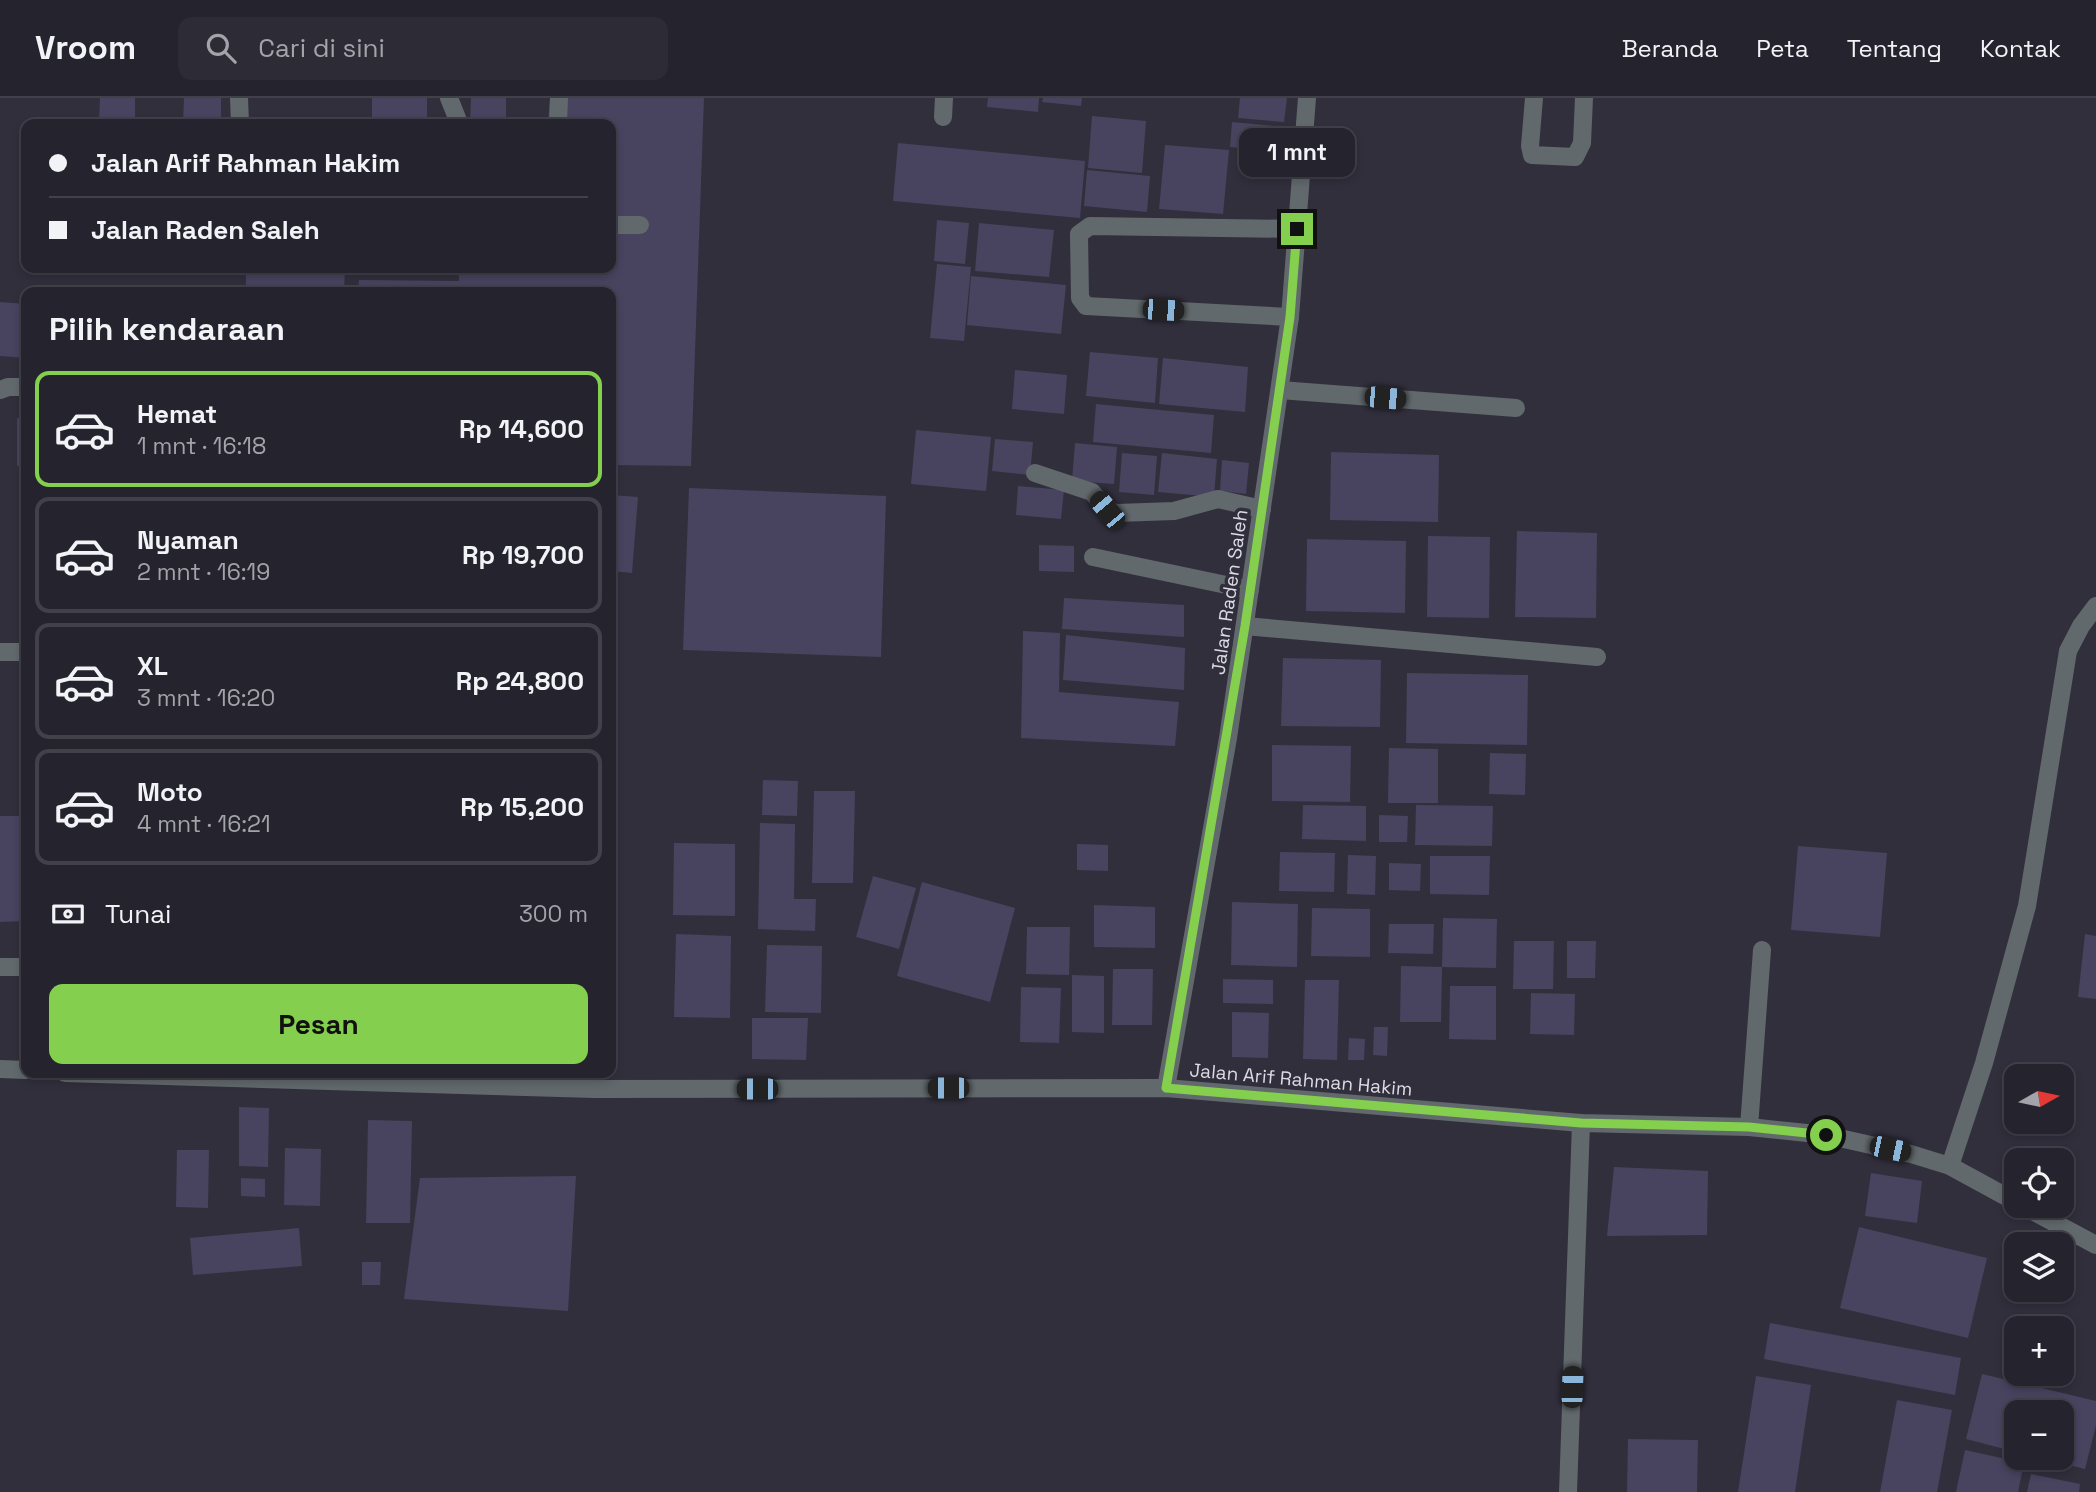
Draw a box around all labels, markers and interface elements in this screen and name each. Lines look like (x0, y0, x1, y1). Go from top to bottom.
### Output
search box (178, 17, 668, 80)
text: Vroom (35, 27, 136, 69)
icon: search (202, 29, 240, 67)
text: Cari di sini (258, 31, 385, 65)
text: Beranda (1622, 33, 1718, 64)
text: Peta (1756, 33, 1809, 64)
text: Tentang (1847, 33, 1942, 64)
text: Kontak (1980, 33, 2061, 64)
callout: 1 mnt (1239, 128, 1355, 176)
text: 1 mnt (1267, 137, 1327, 167)
text: Jalan Arif Rahman Hakim (91, 146, 400, 180)
text: Jalan Raden Saleh (91, 213, 320, 247)
route end (1281, 213, 1313, 245)
car (1142, 298, 1185, 322)
text: Pilih kendaraan (49, 309, 285, 349)
car (1364, 386, 1407, 410)
text: Hemat (137, 397, 217, 431)
icon: car (53, 398, 116, 461)
text: Rp 14,600 (459, 412, 584, 446)
text: 1 mnt · 16:18 (137, 431, 266, 461)
car (1086, 487, 1129, 533)
street label: Jalan Raden Saleh (1206, 508, 1253, 676)
text: Nyaman (137, 523, 239, 557)
icon: car (53, 524, 116, 587)
text: Rp 19,700 (462, 538, 584, 572)
text: 2 mnt · 16:19 (137, 557, 270, 587)
text: XL (137, 649, 168, 683)
icon: car (53, 650, 116, 713)
text: Rp 24,800 (456, 664, 584, 698)
text: 3 mnt · 16:20 (137, 683, 275, 713)
text: Moto (137, 775, 203, 809)
icon: car (53, 776, 116, 839)
text: Rp 15,200 (460, 790, 584, 824)
text: 4 mnt · 16:21 (137, 809, 271, 839)
icon: cash (49, 895, 87, 933)
text: Tunai (105, 897, 171, 931)
text: 300 m (519, 899, 588, 929)
button: Pesan (49, 984, 588, 1064)
street label: Jalan Arif Rahman Hakim (1188, 1057, 1413, 1102)
north arrow (2004, 1064, 2074, 1134)
map controls (2004, 1064, 2074, 1470)
car (928, 1078, 970, 1099)
car (737, 1079, 779, 1100)
route start (1810, 1119, 1842, 1151)
car (1868, 1134, 1913, 1164)
button: locate (2004, 1148, 2074, 1218)
button: layers (2004, 1232, 2074, 1302)
button: + (2004, 1316, 2074, 1386)
car (1561, 1366, 1584, 1408)
button: − (2004, 1400, 2074, 1470)

